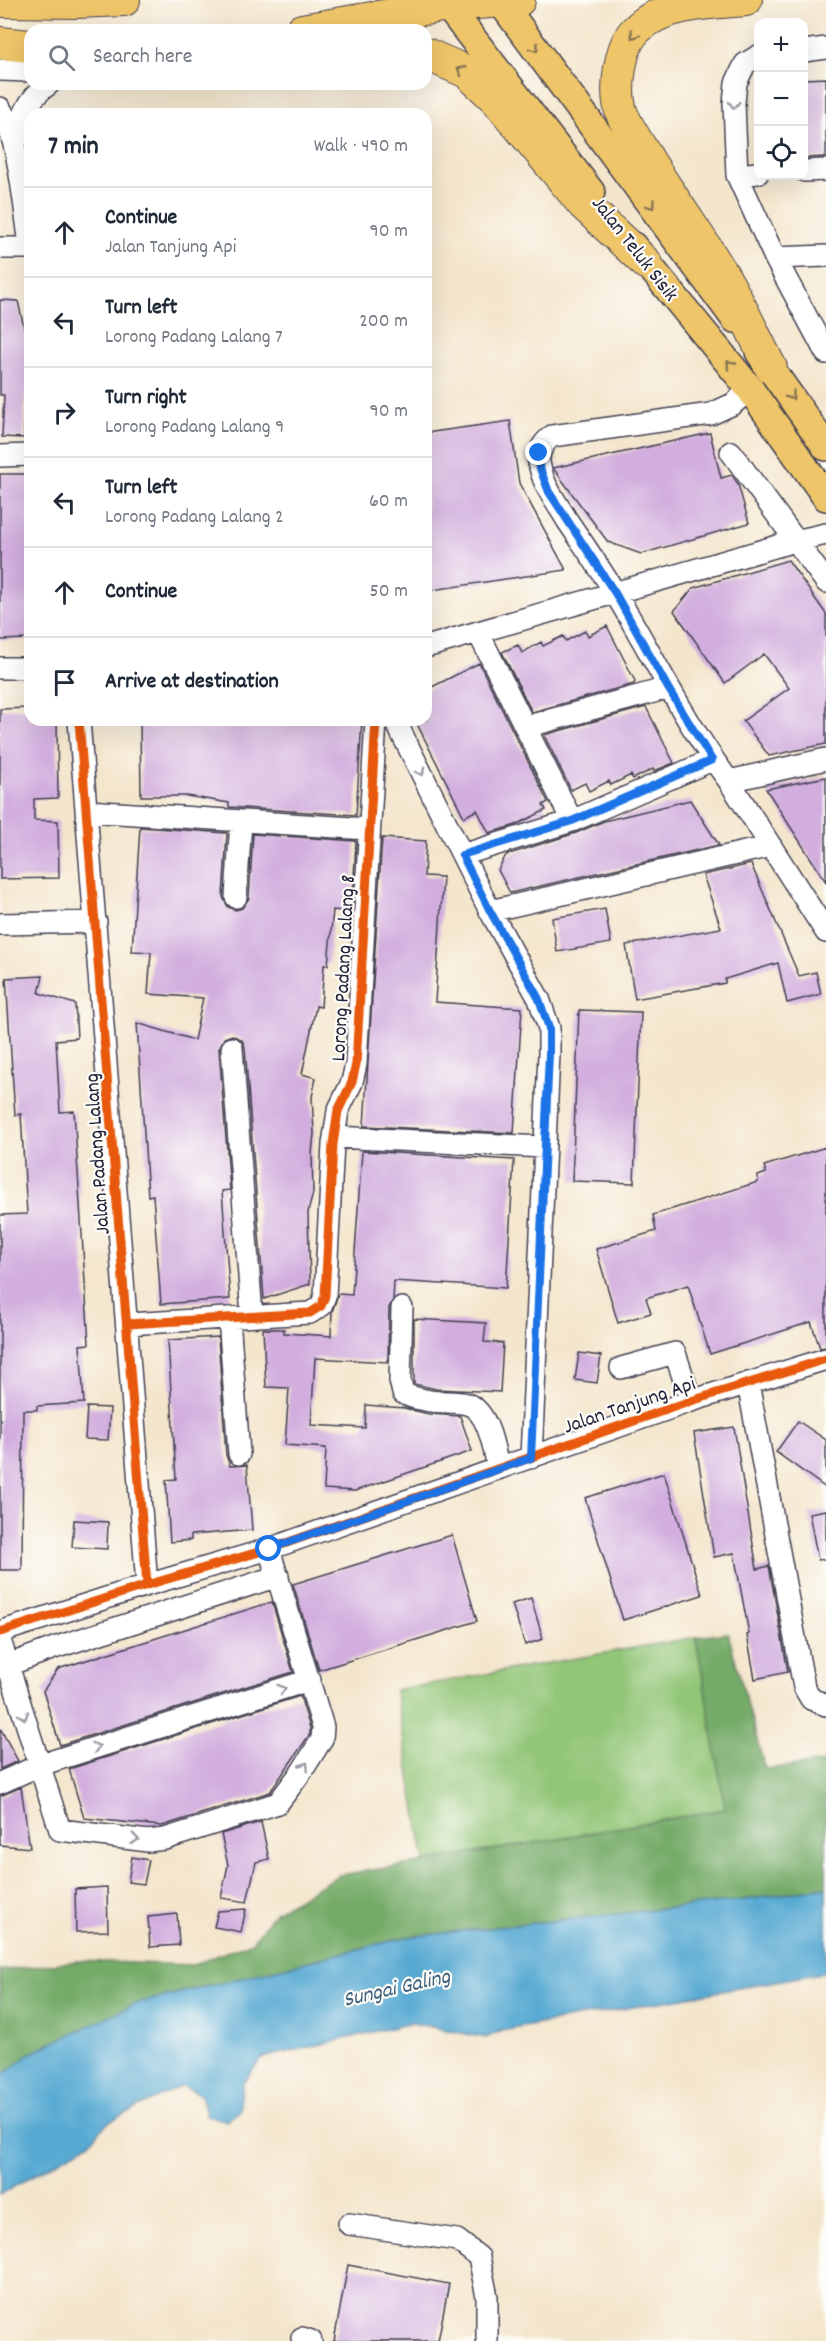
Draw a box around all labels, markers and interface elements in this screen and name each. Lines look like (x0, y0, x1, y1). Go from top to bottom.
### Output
map controls (754, 18, 808, 180)
button: + (754, 18, 808, 72)
search box (24, 24, 432, 90)
one-way arrow (630, 28, 641, 39)
icon: search (45, 41, 78, 74)
text: Search here (93, 42, 192, 73)
one-way arrow (528, 42, 539, 53)
one-way arrow (457, 66, 467, 77)
button: − (754, 72, 808, 126)
one-way arrow (728, 100, 741, 109)
button: locate (754, 126, 808, 180)
text: 7 min (48, 129, 99, 166)
text: Walk · 490 m (314, 133, 408, 161)
street label: Jalan Teluk Sisik (583, 191, 684, 309)
one-way arrow (644, 199, 655, 210)
text: Continue (105, 203, 177, 234)
icon: ahead (48, 216, 81, 249)
text: 90 m (370, 218, 408, 246)
text: Jalan Tanjung Api (105, 234, 236, 262)
text: Turn left (105, 293, 177, 324)
icon: left (48, 306, 81, 339)
text: 200 m (359, 308, 408, 336)
text: Lorong Padang Lalang 7 (105, 324, 283, 352)
one-way arrow (726, 360, 737, 371)
text: Turn right (105, 383, 187, 414)
one-way arrow (784, 390, 795, 401)
icon: right (48, 396, 81, 429)
text: 90 m (370, 398, 408, 426)
text: Lorong Padang Lalang 9 (105, 414, 284, 442)
route end (525, 439, 551, 465)
text: Turn left (105, 473, 177, 504)
icon: left (48, 486, 81, 519)
text: 60 m (369, 488, 408, 516)
text: Lorong Padang Lalang 2 (105, 504, 284, 532)
icon: ahead (48, 576, 81, 609)
text: Continue (105, 577, 177, 608)
text: 50 m (370, 578, 408, 606)
icon: arrive (48, 666, 81, 699)
text: Arrive at destination (105, 667, 279, 698)
one-way arrow (414, 766, 425, 777)
street label: Lorong Padang Lalang 8 (325, 874, 365, 1062)
street label: Jalan Padang Lalang (78, 1072, 120, 1236)
street label: Jalan Tanjung Api (560, 1370, 700, 1443)
route start (255, 1535, 281, 1561)
one-way arrow (276, 1684, 287, 1696)
one-way arrow (17, 1710, 29, 1721)
one-way arrow (90, 1742, 100, 1754)
one-way arrow (298, 1762, 310, 1772)
one-way arrow (130, 1832, 139, 1845)
water label: Sungai Galing (340, 1962, 455, 2017)

